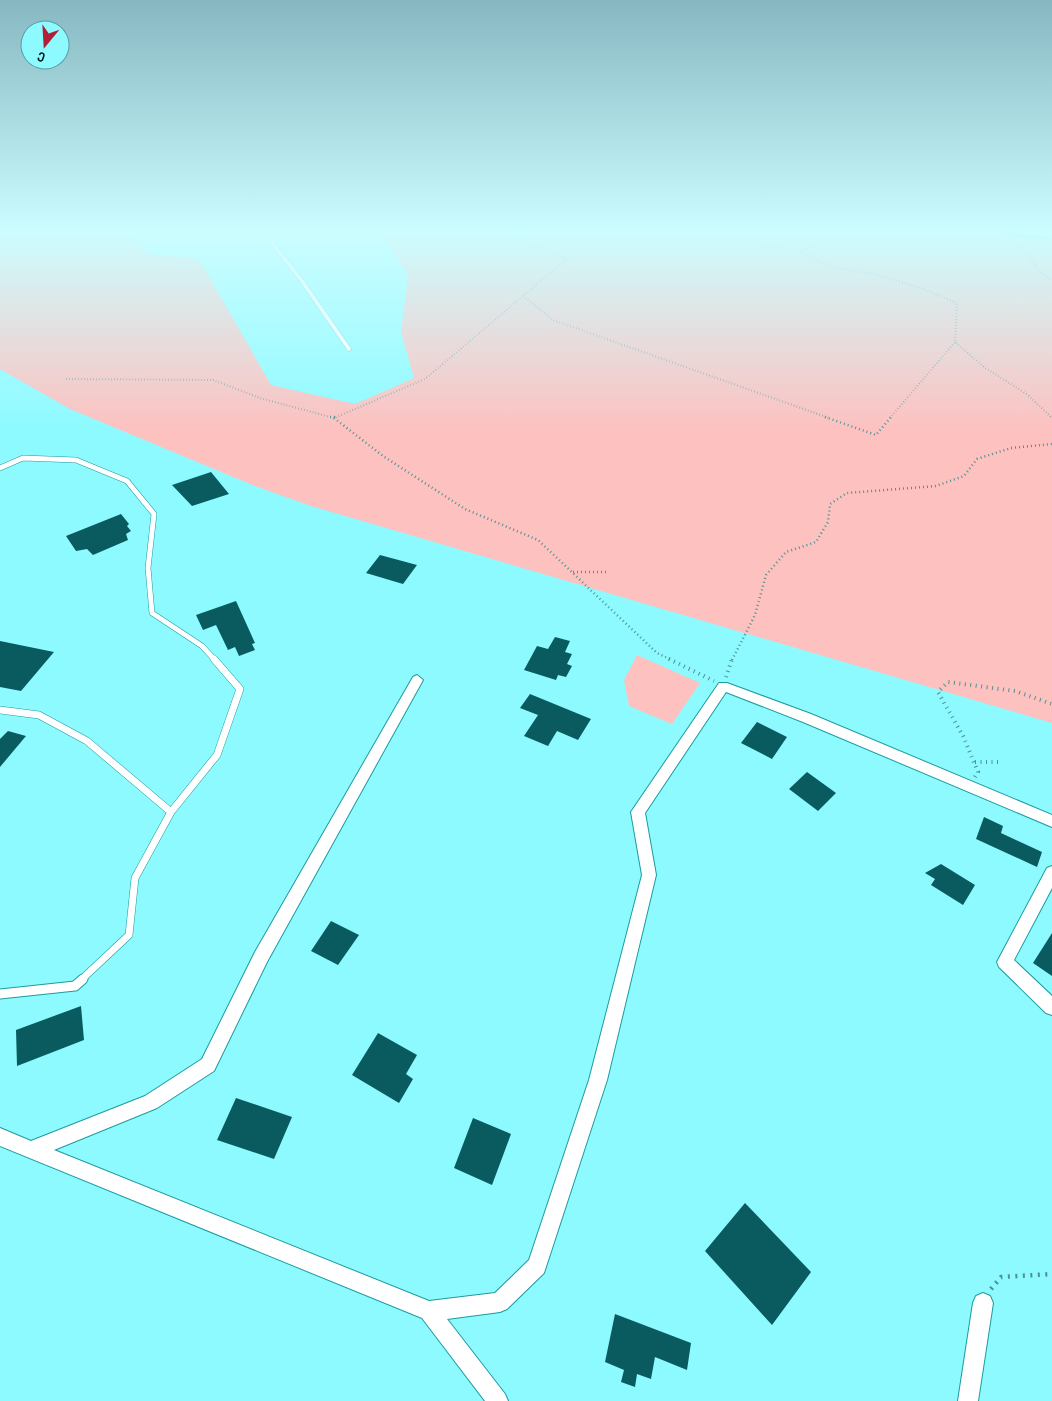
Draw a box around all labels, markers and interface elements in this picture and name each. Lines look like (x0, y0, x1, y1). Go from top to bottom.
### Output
north arrow (20, 20, 70, 70)
text: С (35, 48, 47, 66)

